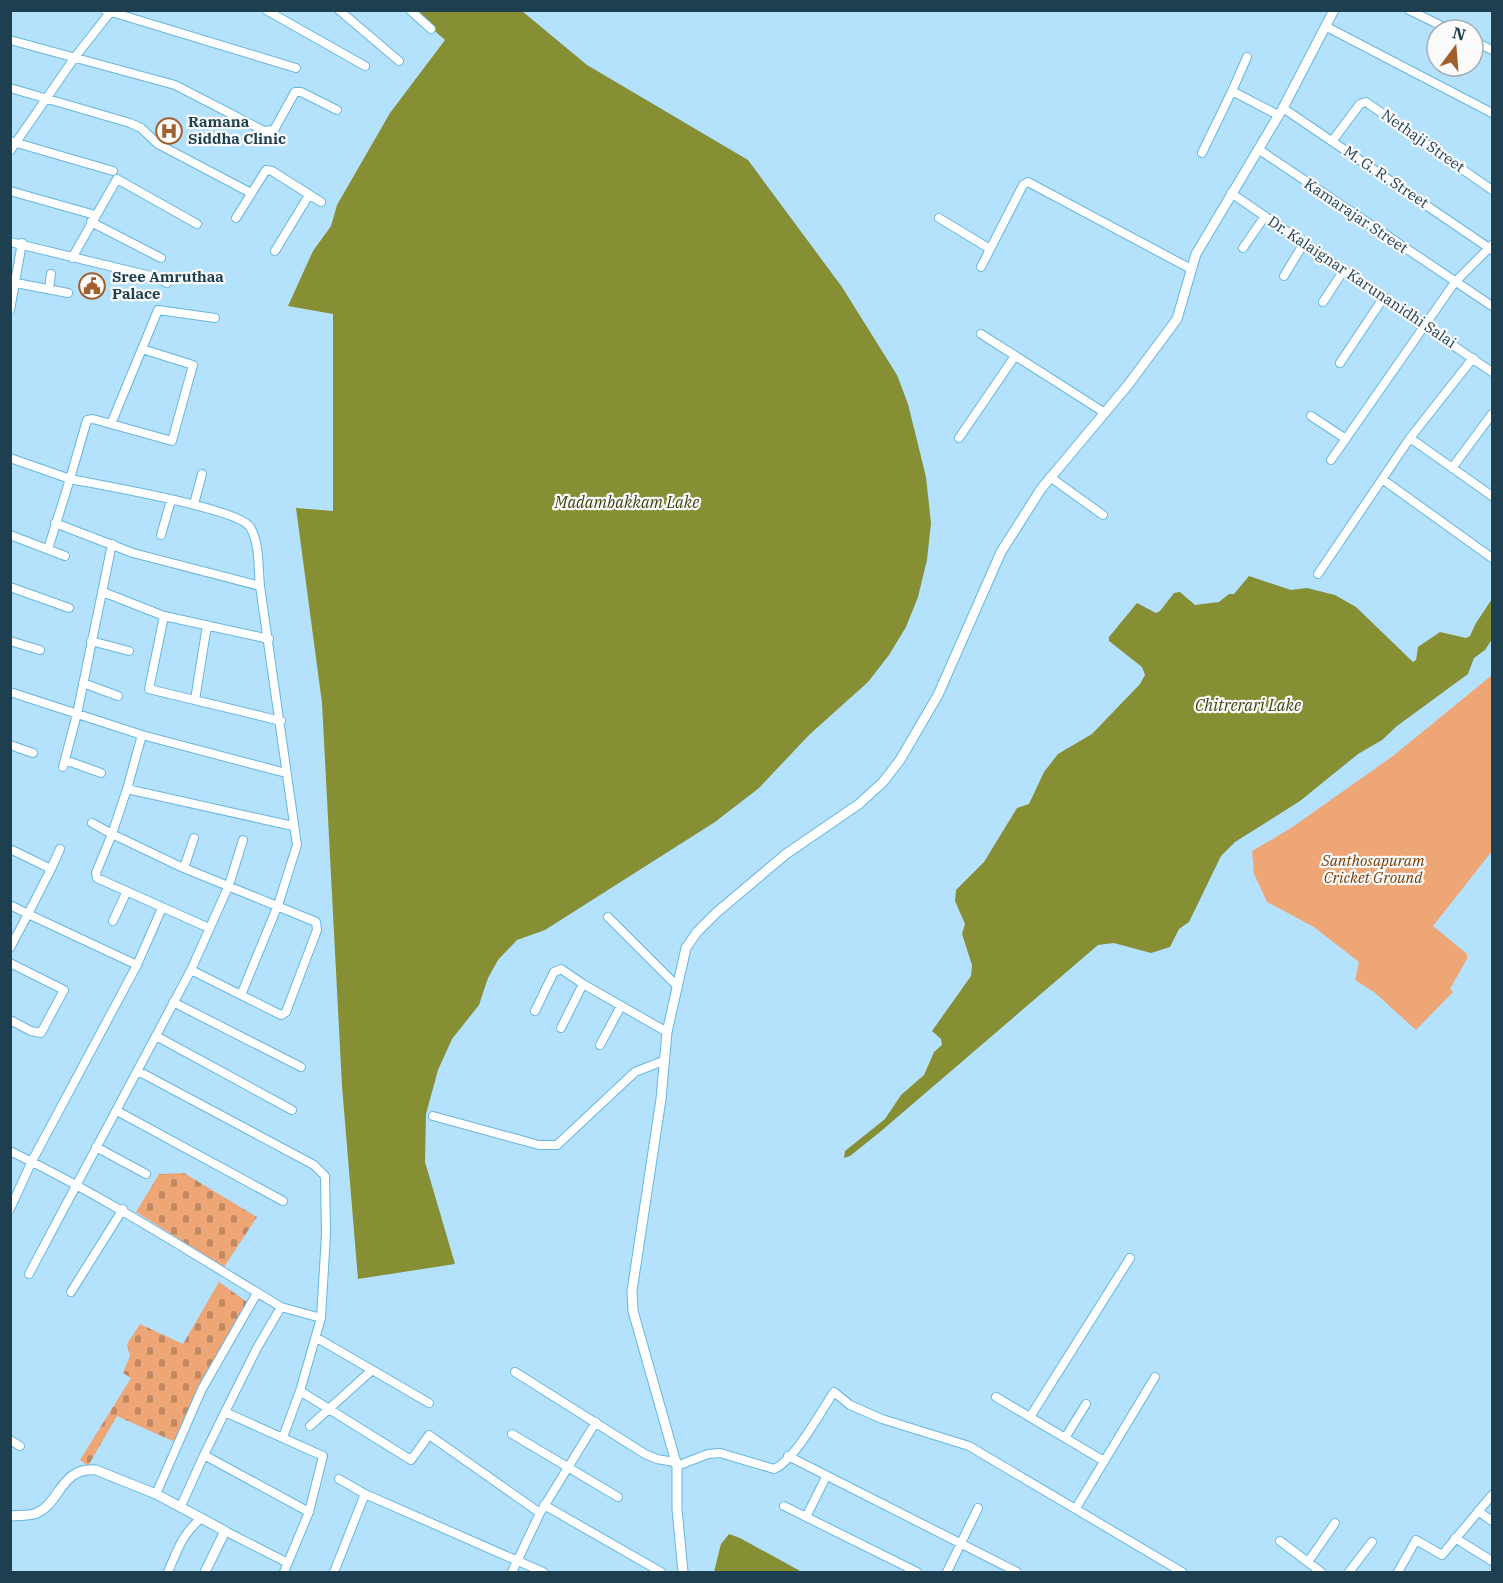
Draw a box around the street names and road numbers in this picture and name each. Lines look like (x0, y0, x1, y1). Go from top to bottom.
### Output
street label: Nethaji Street (1378, 105, 1469, 176)
street label: M. G. R. Street (1340, 141, 1432, 212)
street label: Kamarajar Street (1301, 174, 1412, 257)
street label: Dr. Kalaignar Karunanidhi Salai (1264, 211, 1460, 352)

